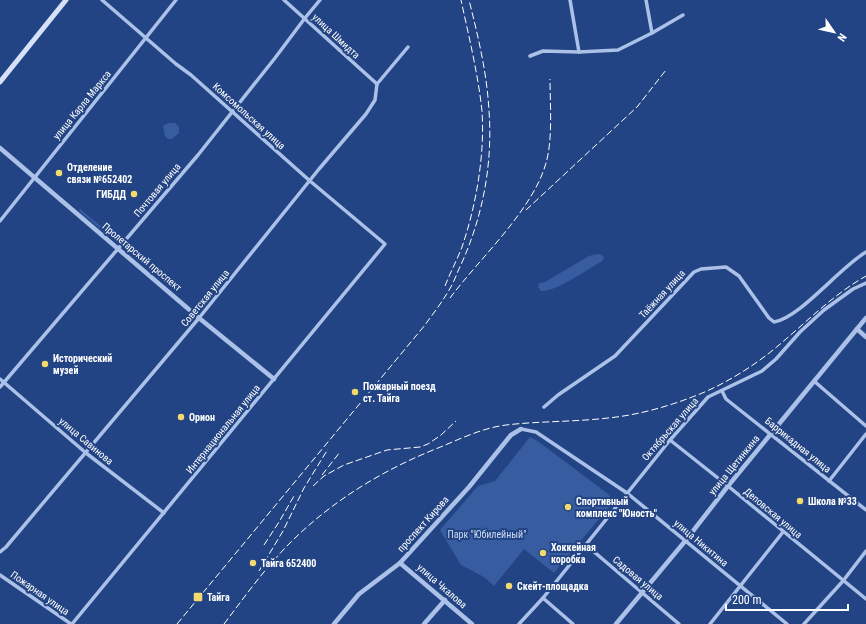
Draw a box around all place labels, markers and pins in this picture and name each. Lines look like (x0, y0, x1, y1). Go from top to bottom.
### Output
place label: Отделение связи №652402 (67, 162, 132, 185)
marker: Отделение связи №652402 (54, 168, 64, 178)
place label: ГИБДД (96, 189, 126, 200)
marker: ГИБДД (129, 189, 139, 199)
place label: Исторический музей (53, 353, 112, 376)
marker: Исторический музей (40, 359, 50, 369)
place label: Пожарный поезд ст. Тайга (363, 381, 436, 404)
marker: Пожарный поезд ст. Тайга (350, 387, 360, 397)
marker: Орион (176, 412, 186, 422)
place label: Орион (189, 412, 215, 423)
place label: Спортивный комплекс "Юность" (576, 496, 657, 519)
marker: Школа №33 (795, 496, 805, 506)
place label: Школа №33 (808, 496, 857, 507)
marker: Спортивный комплекс "Юность" (563, 502, 573, 512)
place label: Хоккейная коробка (551, 542, 596, 565)
marker: Хоккейная коробка (538, 548, 548, 558)
marker: Тайга 652400 (248, 558, 258, 568)
place label: Тайга 652400 (261, 558, 316, 569)
marker: Скейт-площадка (504, 581, 514, 591)
place label: Скейт-площадка (517, 581, 589, 592)
marker: Тайга (192, 591, 204, 603)
place label: Тайга (207, 592, 230, 603)

